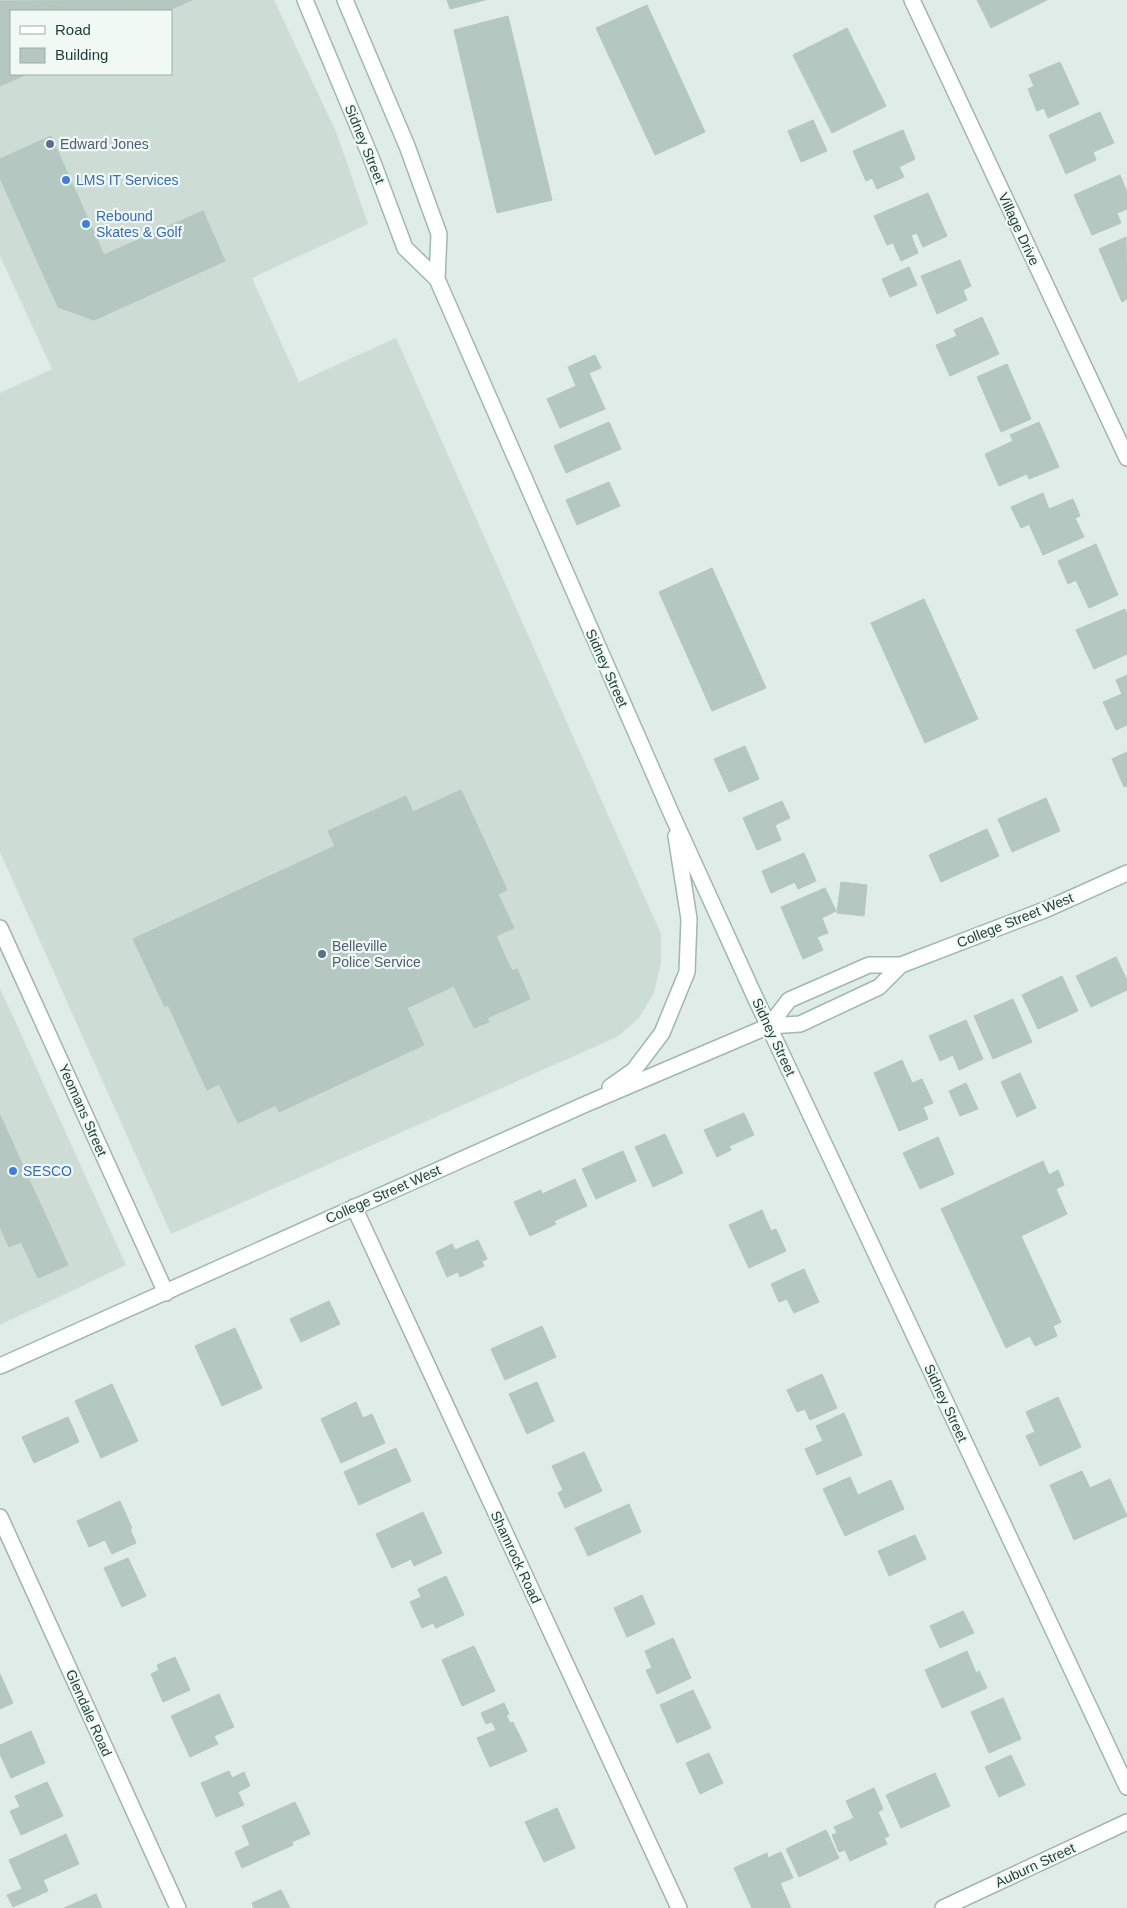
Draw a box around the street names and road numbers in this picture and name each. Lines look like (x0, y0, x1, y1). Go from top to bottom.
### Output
street label: Sidney Street (342, 102, 388, 186)
street label: Village Drive (995, 190, 1043, 268)
street label: Sidney Street (583, 626, 631, 710)
street label: College Street West (954, 889, 1076, 951)
street label: Sidney Street (749, 996, 799, 1079)
street label: Yeomans Street (56, 1061, 111, 1159)
street label: College Street West (323, 1161, 443, 1227)
street label: Sidney Street (921, 1362, 971, 1445)
street label: Shamrock Road (488, 1508, 544, 1606)
street label: Glendale Road (63, 1667, 115, 1759)
street label: Auburn Street (992, 1839, 1078, 1891)

